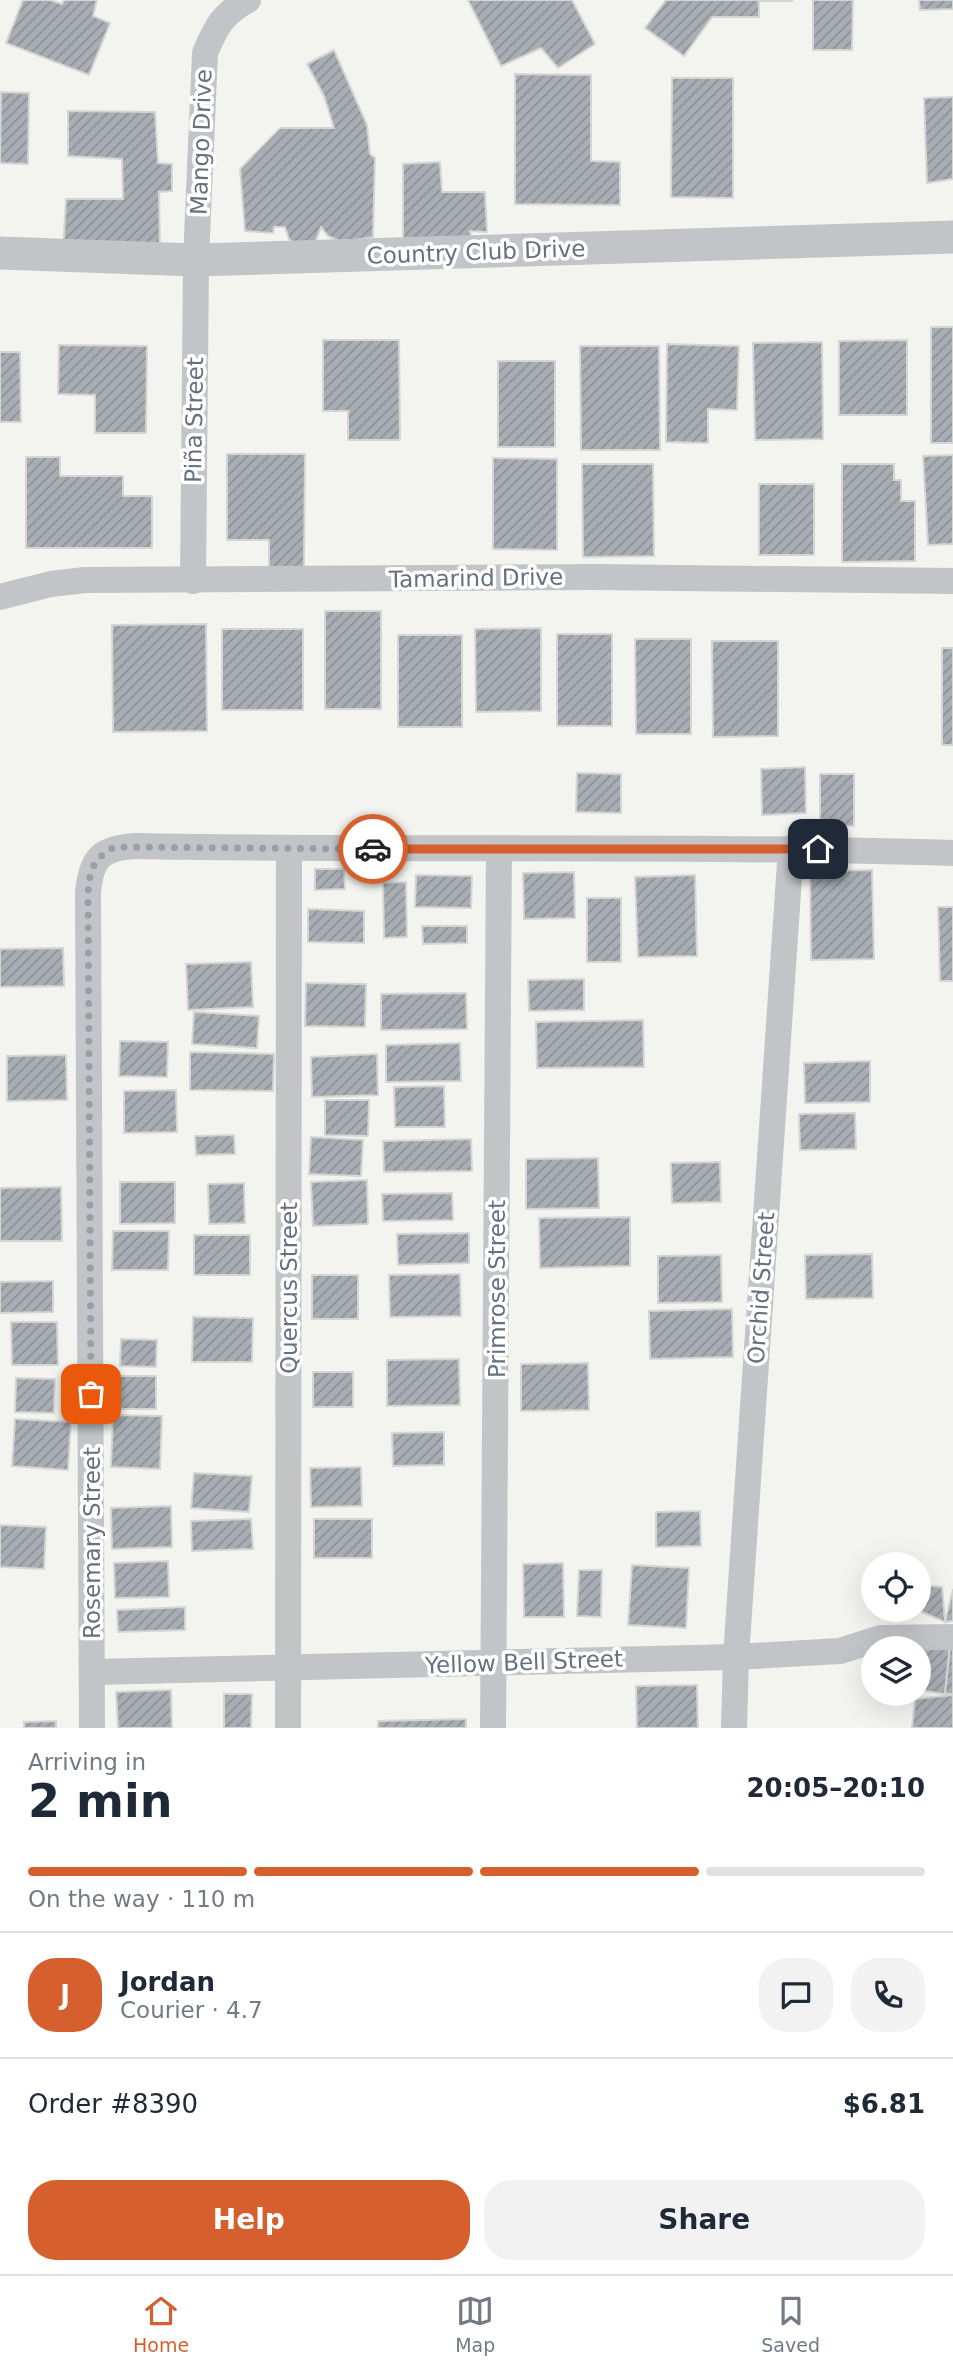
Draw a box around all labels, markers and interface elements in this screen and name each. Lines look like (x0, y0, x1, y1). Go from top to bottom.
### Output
street label: Mango Drive (185, 69, 217, 215)
street label: Country Club Drive (366, 235, 586, 269)
street label: Piña Street (180, 357, 208, 483)
street label: Tamarind Drive (388, 563, 563, 593)
courier (338, 814, 408, 884)
pin (788, 819, 848, 879)
icon: car (354, 830, 392, 868)
icon: home (799, 830, 837, 868)
street label: Primrose Street (484, 1200, 510, 1378)
street label: Quercus Street (276, 1202, 302, 1374)
street label: Orchid Street (743, 1211, 779, 1365)
pin (61, 1364, 121, 1424)
icon: bag (72, 1375, 110, 1413)
street label: Rosemary Street (79, 1447, 105, 1639)
map controls (861, 1552, 931, 1706)
button: locate (861, 1552, 931, 1622)
button: layers (861, 1636, 931, 1706)
street label: Yellow Bell Street (424, 1646, 623, 1678)
text: Arriving in (28, 1749, 146, 1775)
text: 20:05–20:10 (746, 1773, 925, 1803)
text: 2 min (28, 1774, 172, 1828)
text: On the way · 110 m (28, 1886, 255, 1912)
button: chat (759, 1958, 833, 2032)
button: phone (851, 1958, 925, 2032)
text: Jordan (120, 1967, 215, 1997)
text: J (60, 1980, 70, 2010)
text: Courier · 4.7 (120, 1997, 263, 2023)
text: Order #8390 (28, 2089, 198, 2119)
text: $6.81 (843, 2089, 925, 2119)
button: Help (28, 2180, 470, 2260)
button: Share (484, 2180, 925, 2260)
tab: Home (133, 2292, 189, 2356)
tab: Map (455, 2292, 495, 2356)
tab: Saved (761, 2292, 820, 2356)

